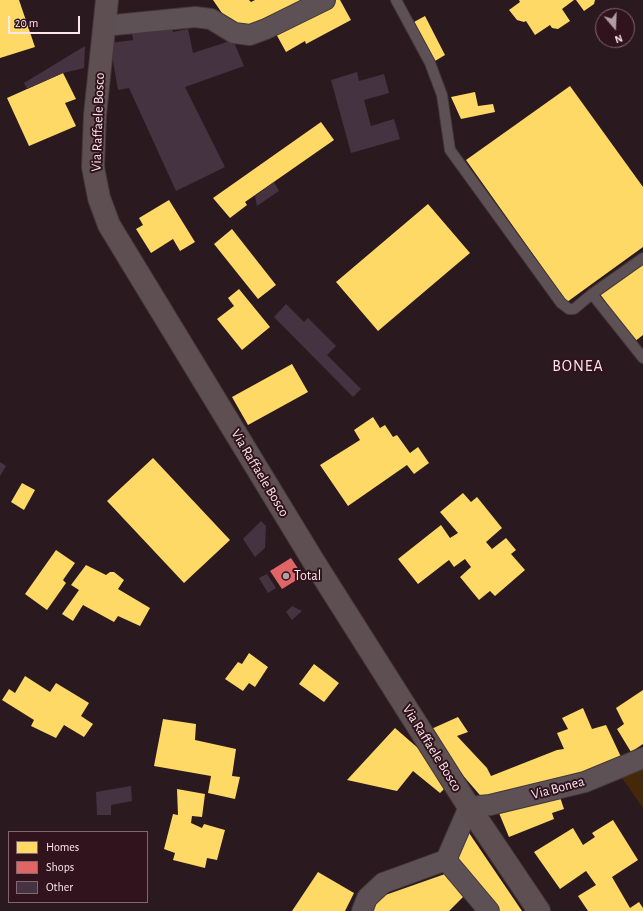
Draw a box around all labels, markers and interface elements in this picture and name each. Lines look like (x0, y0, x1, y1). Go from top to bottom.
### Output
scale bar (10, 8, 82, 34)
north arrow (595, 8, 635, 48)
text: 20 m (15, 17, 38, 29)
text: N (613, 32, 624, 45)
street label: Via Raffaele Bosco (88, 72, 108, 172)
district label: BONEA (552, 356, 604, 376)
street label: Via Raffaele Bosco (227, 426, 293, 520)
place label: Total (294, 568, 321, 584)
marker: Total (281, 571, 291, 581)
street label: Via Raffaele Bosco (399, 702, 465, 794)
street label: Via Bonea (530, 773, 586, 803)
legend (8, 831, 148, 903)
text: Homes (46, 841, 79, 853)
text: Shops (46, 861, 74, 873)
text: Other (46, 881, 73, 893)

